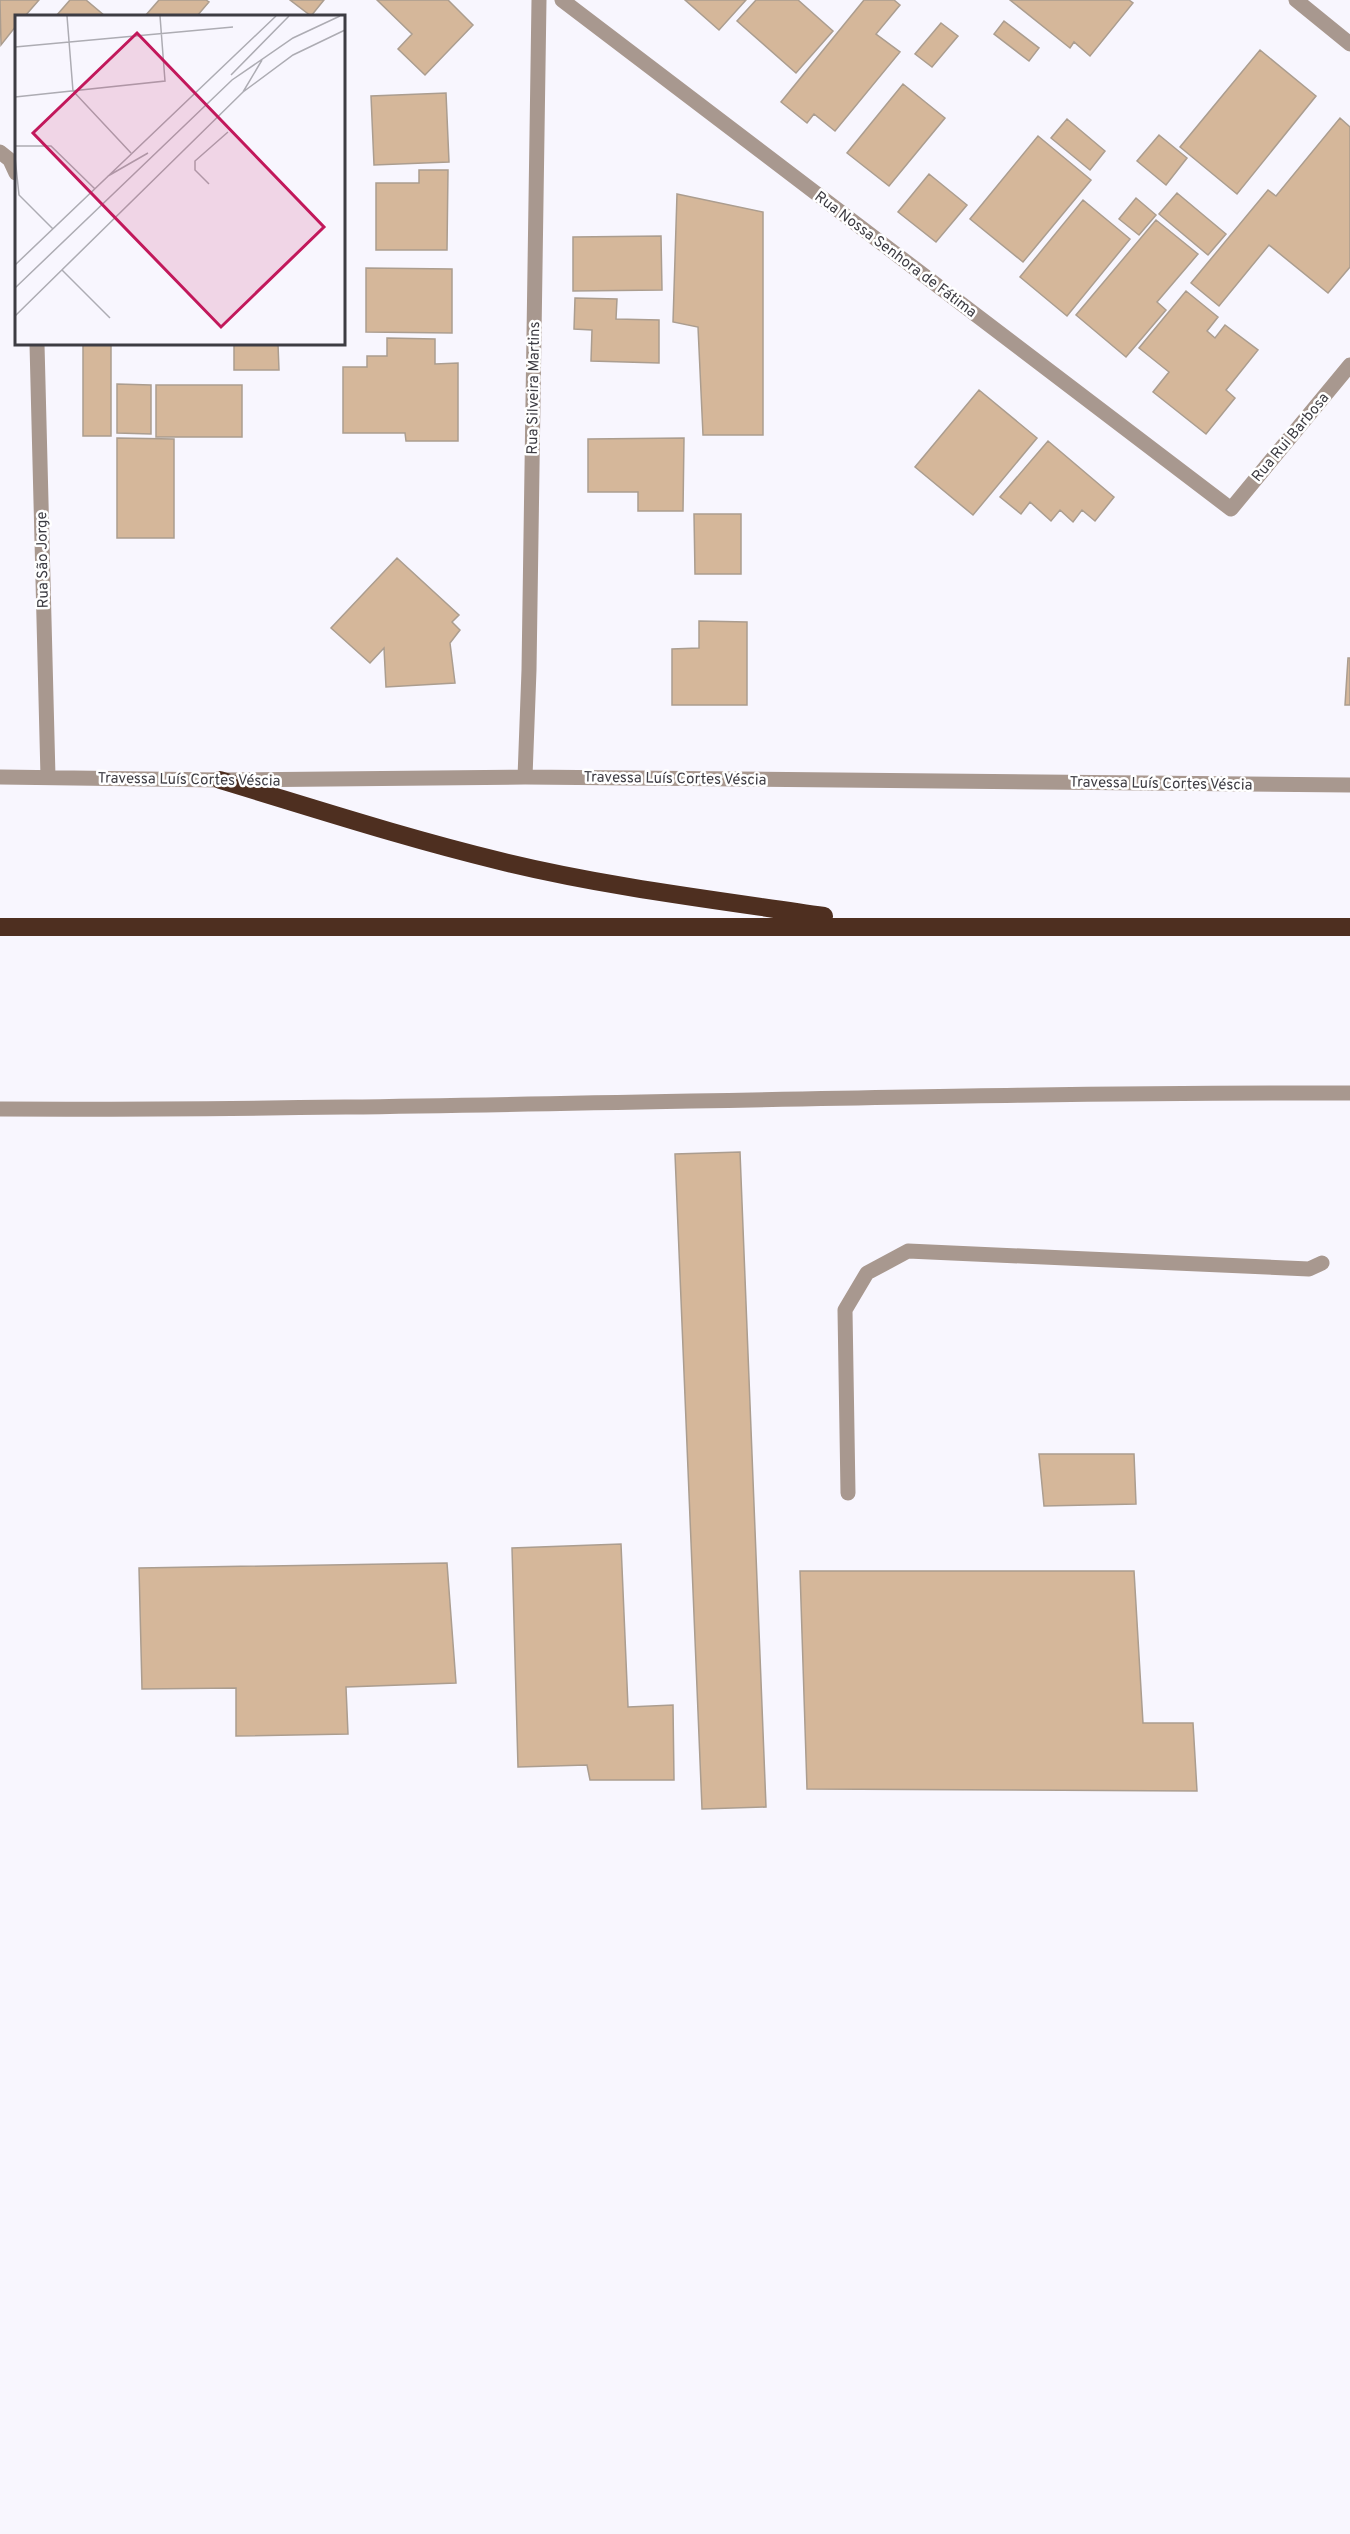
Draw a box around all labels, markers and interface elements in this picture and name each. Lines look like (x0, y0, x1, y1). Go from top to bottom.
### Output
inset map (15, 15, 345, 345)
street label: Rua Nossa Senhora de Fátima (810, 188, 980, 322)
street label: Rua Silveira Martins (524, 321, 545, 455)
street label: Rua Rui Barbosa (1248, 389, 1334, 486)
street label: Rua São Jorge (33, 511, 54, 609)
street label: Travessa Luís Cortes Véscia (583, 768, 767, 791)
street label: Travessa Luís Cortes Véscia (97, 769, 281, 792)
street label: Travessa Luís Cortes Véscia (1069, 773, 1253, 796)

